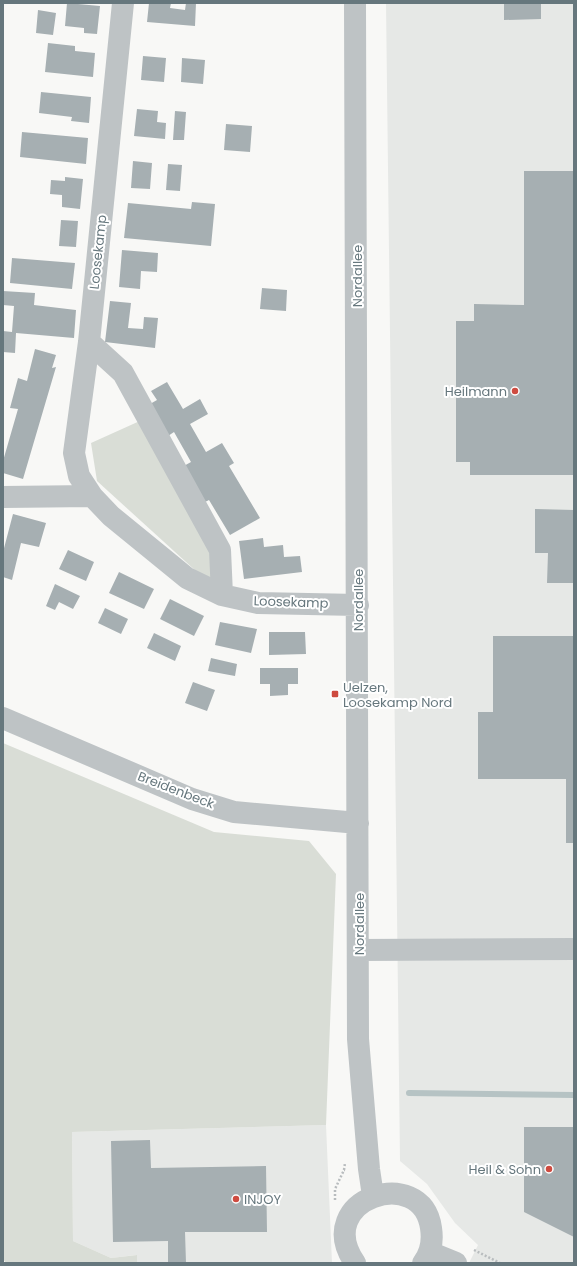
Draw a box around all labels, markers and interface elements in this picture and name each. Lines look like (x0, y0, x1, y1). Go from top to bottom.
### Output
street label: Loosekamp (85, 214, 111, 290)
street label: Nordallee (348, 245, 367, 307)
place label: Heilmann (445, 382, 507, 401)
marker: Heilmann (510, 386, 520, 396)
street label: Nordallee (349, 569, 368, 631)
street label: Loosekamp (253, 591, 329, 613)
place label: Uelzen, Loosekamp Nord (343, 678, 452, 712)
marker: Uelzen, Loosekamp Nord (330, 689, 340, 699)
street label: Breidenbeck (135, 767, 217, 813)
street label: Nordallee (350, 893, 369, 955)
place label: Heil & Sohn (468, 1160, 541, 1179)
marker: Heil & Sohn (544, 1164, 554, 1174)
place label: INJOY (244, 1190, 281, 1209)
marker: INJOY (231, 1194, 241, 1204)

